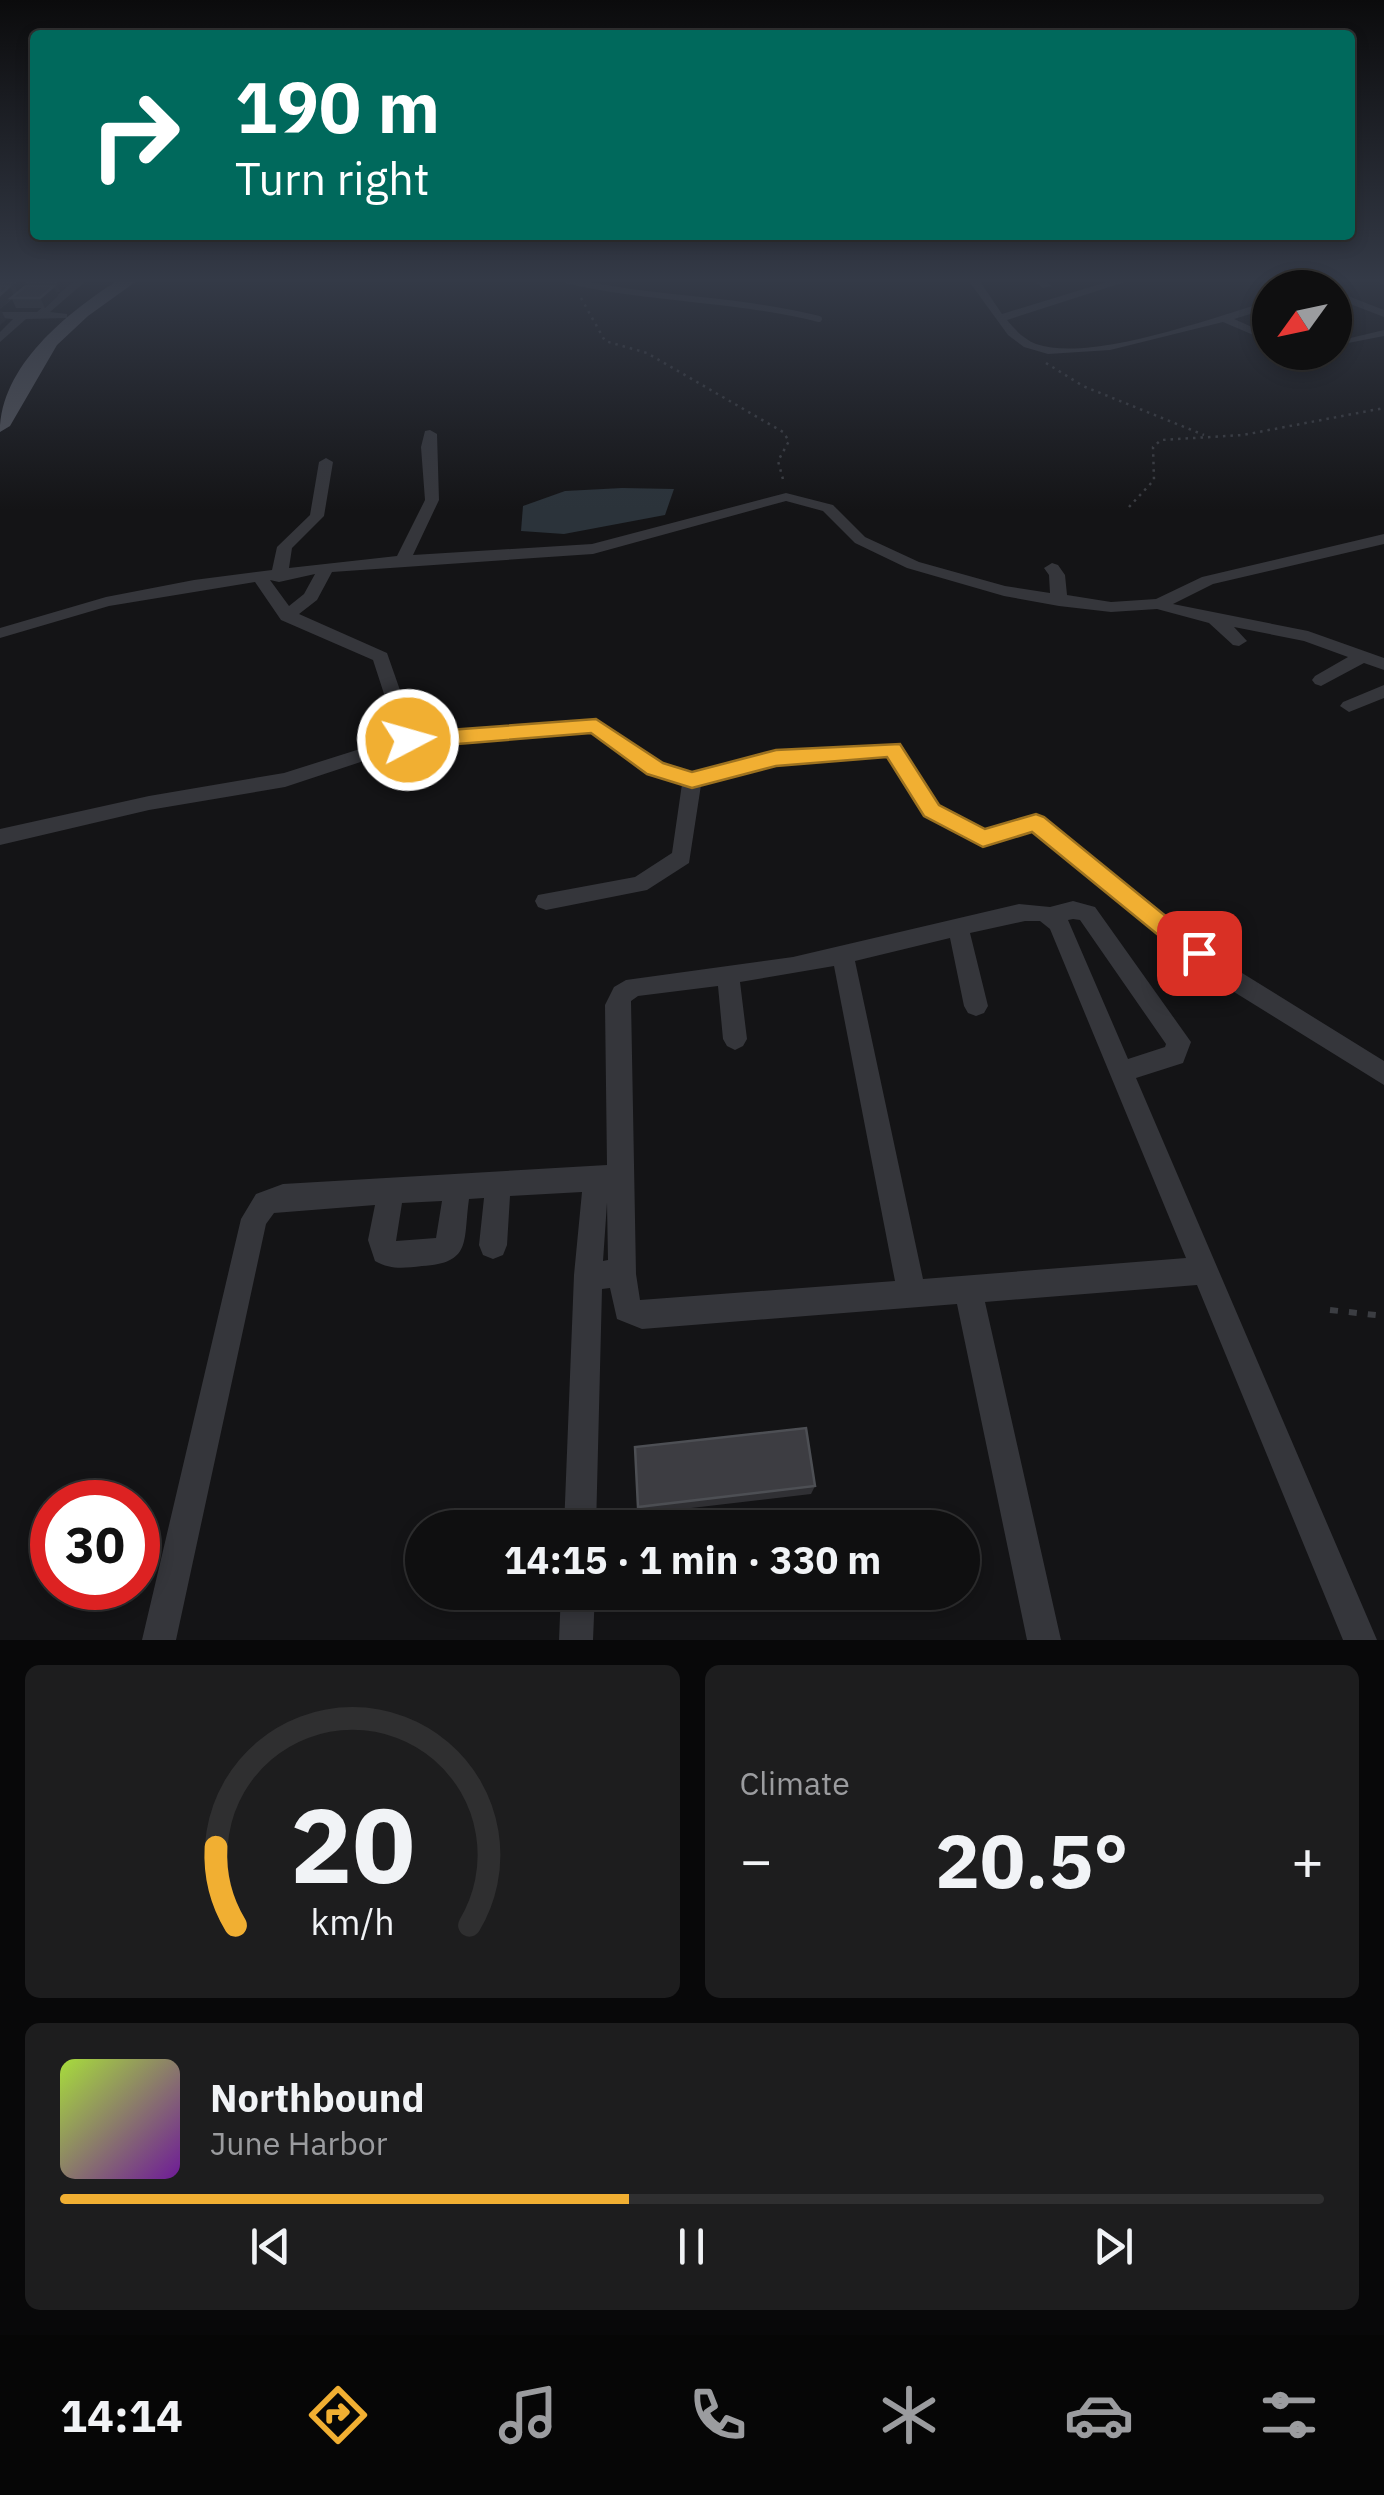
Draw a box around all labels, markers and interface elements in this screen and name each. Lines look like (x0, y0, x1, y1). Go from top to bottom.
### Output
text: 190 m (235, 61, 440, 152)
icon: right (70, 70, 200, 200)
text: Turn right (235, 149, 430, 207)
north arrow (1252, 270, 1352, 370)
map controls (1252, 270, 1352, 370)
position arrow (356, 688, 460, 792)
pin (1157, 911, 1242, 996)
icon: arrive (1172, 926, 1227, 981)
speed limit sign: 30 (30, 1480, 160, 1610)
text: 14:15 · 1 min · 330 m (504, 1535, 881, 1584)
text: Climate (740, 1762, 850, 1804)
text: 20 (290, 1776, 415, 1912)
text: 20.5° (935, 1811, 1129, 1909)
text: − (740, 1824, 773, 1895)
text: + (1291, 1824, 1324, 1895)
text: km/h (310, 1898, 394, 1945)
text: Northbound (210, 2073, 425, 2122)
text: June Harbor (210, 2122, 387, 2164)
icon: previous (243, 2219, 298, 2274)
icon: pause (664, 2219, 719, 2274)
icon: next (1086, 2219, 1141, 2274)
icon: directions (303, 2380, 373, 2450)
icon: music (493, 2380, 563, 2450)
icon: phone (683, 2380, 753, 2450)
icon: climate (874, 2380, 944, 2450)
icon: car (1064, 2380, 1134, 2450)
icon: filters (1254, 2380, 1324, 2450)
text: 14:14 (60, 2386, 183, 2444)

